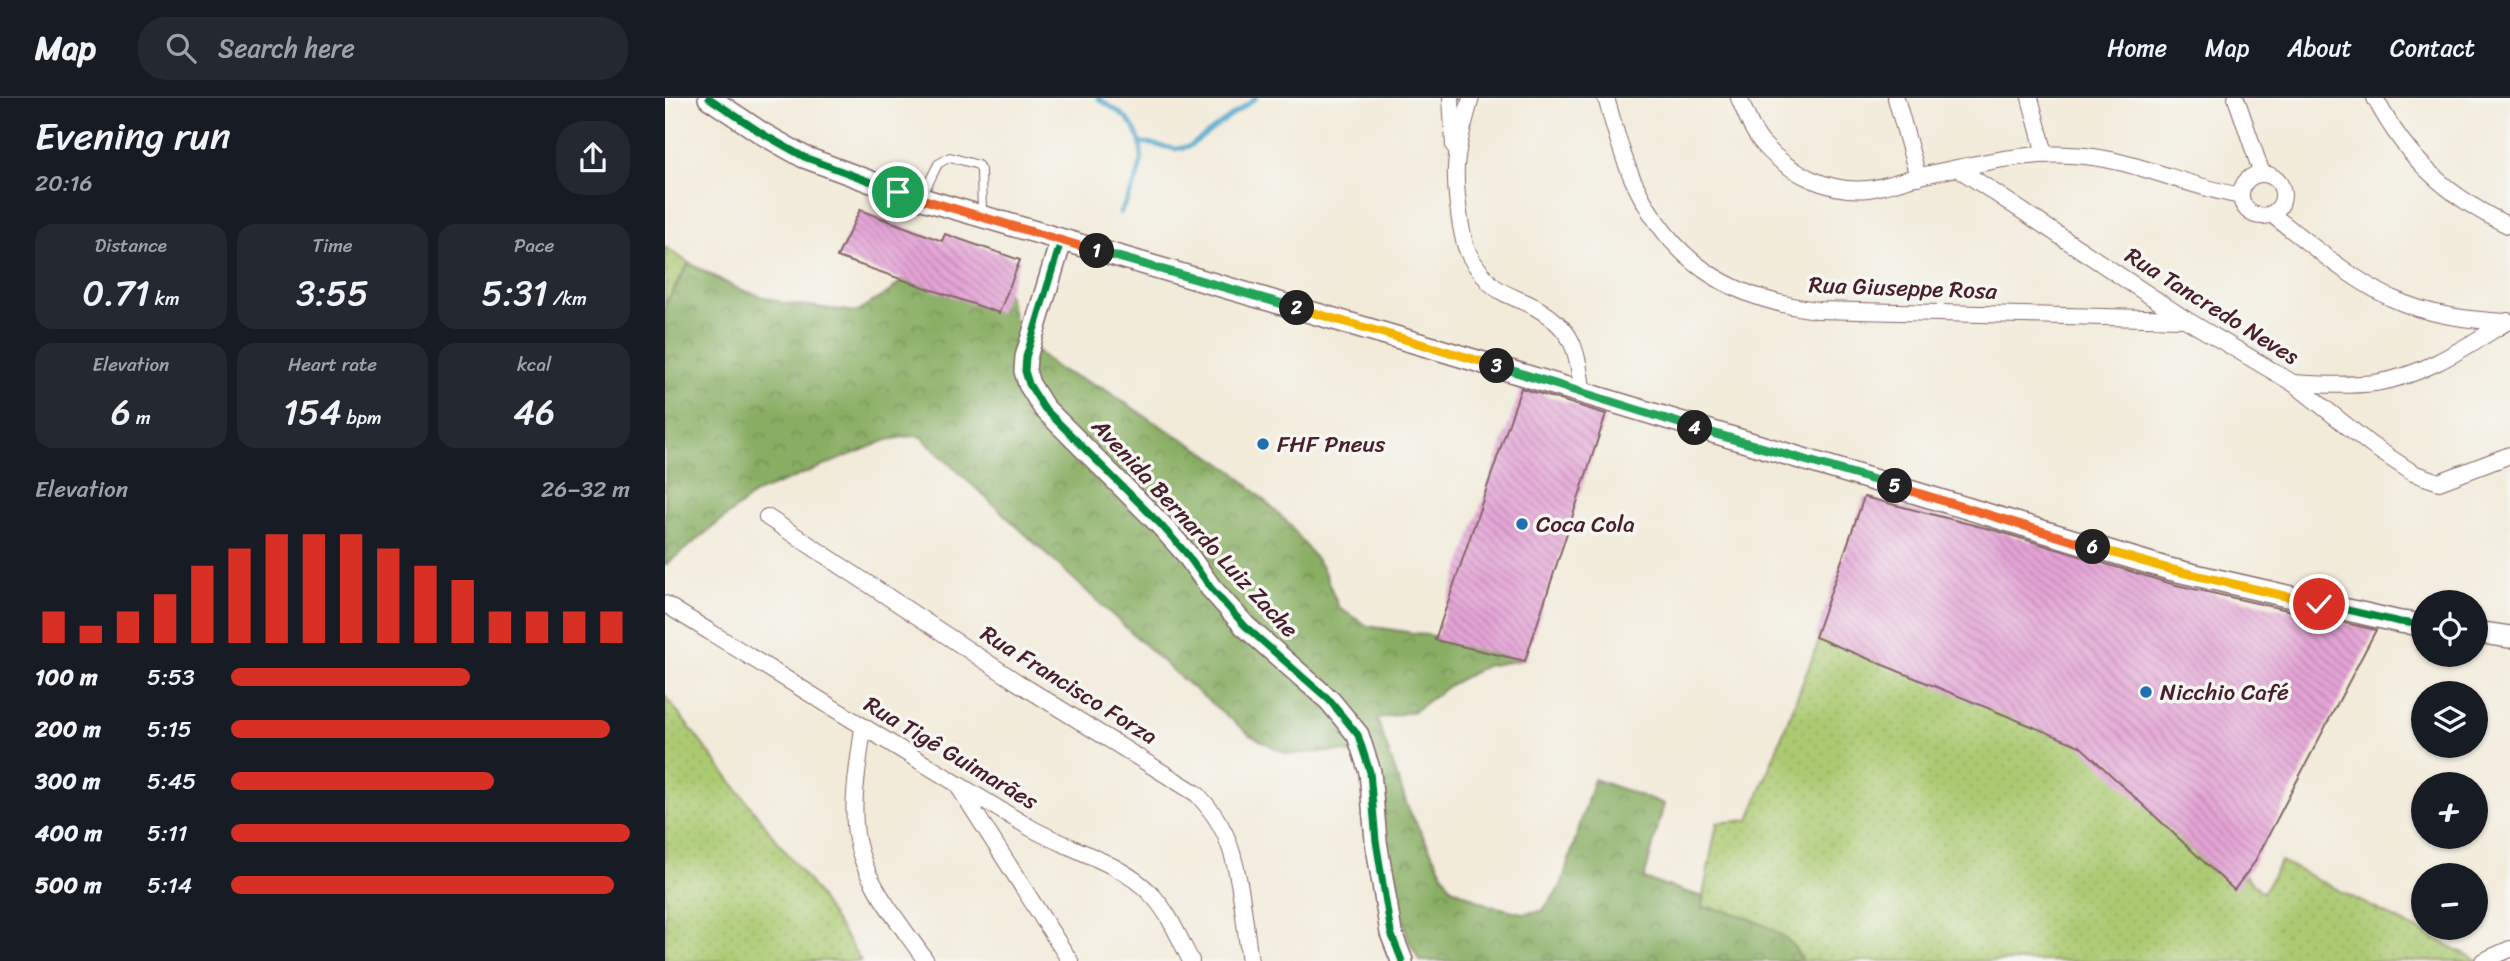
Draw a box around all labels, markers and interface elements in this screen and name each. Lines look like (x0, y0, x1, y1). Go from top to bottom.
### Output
search box (138, 17, 628, 80)
text: Map (35, 19, 96, 77)
text: Search here (218, 25, 355, 71)
text: Home (2107, 27, 2167, 69)
text: Map (2205, 27, 2249, 69)
text: About (2287, 27, 2352, 69)
text: Contact (2390, 27, 2475, 69)
icon: search (162, 29, 200, 67)
text: Evening run (35, 103, 231, 170)
button: share (556, 121, 630, 195)
pin (868, 162, 928, 222)
text: 20:16 (35, 163, 93, 204)
icon: arrive (879, 173, 917, 211)
text: Distance (95, 229, 167, 262)
text: Time (312, 229, 353, 262)
text: Pace (514, 229, 554, 262)
pin: 1 (1079, 234, 1115, 268)
text: 1 (1092, 234, 1101, 267)
street label: Rua Tancredo Neves (2117, 236, 2308, 377)
text: 0.71 (82, 262, 150, 324)
text: 3:55 (296, 262, 369, 324)
text: 5:31 (482, 262, 548, 324)
street label: Rua Giuseppe Rosa (1808, 264, 1998, 312)
text: km (150, 282, 179, 315)
text: /km (548, 282, 587, 315)
pin: 2 (1279, 290, 1315, 326)
text: 2 (1291, 291, 1302, 324)
text: Elevation (92, 348, 169, 381)
text: Heart rate (288, 348, 377, 381)
text: kcal (517, 348, 551, 381)
pin: 3 (1479, 348, 1515, 384)
text: 3 (1491, 349, 1502, 382)
text: 6 (111, 381, 131, 443)
text: 154 (283, 381, 342, 443)
text: 46 (513, 381, 555, 443)
text: m (131, 401, 151, 434)
text: bpm (342, 401, 382, 434)
street label: Avenida Bernardo Luiz Zache (1080, 407, 1309, 648)
pin: 4 (1677, 410, 1713, 446)
text: 4 (1689, 411, 1700, 444)
place label: FHF Pneus (1277, 424, 1386, 465)
marker: FHF Pneus (1255, 436, 1271, 452)
pin: 5 (1877, 468, 1913, 504)
text: Elevation (35, 469, 128, 510)
text: 26–32 m (541, 469, 630, 510)
text: 5 (1889, 469, 1900, 502)
place label: Coca Cola (1536, 504, 1635, 545)
marker: Coca Cola (1514, 516, 1530, 532)
pin: 6 (2075, 530, 2111, 564)
text: 6 (2087, 530, 2098, 563)
pin (2289, 574, 2349, 634)
icon: check (2300, 585, 2338, 623)
map controls (2411, 590, 2488, 940)
button: locate (2411, 590, 2488, 667)
street label: Rua Francisco Forza (972, 614, 1166, 756)
text: 100 m (35, 657, 98, 698)
text: 5:53 (147, 657, 195, 698)
place label: Nicchio Café (2160, 672, 2289, 713)
button: layers (2411, 681, 2488, 758)
marker: Nicchio Café (2138, 684, 2154, 700)
street label: Rua Tigê Guimarães (856, 685, 1047, 822)
text: 200 m (35, 709, 101, 750)
text: 5:15 (147, 709, 192, 750)
text: 300 m (35, 761, 100, 802)
text: 5:45 (147, 761, 196, 802)
button: + (2411, 772, 2488, 849)
text: 400 m (35, 813, 102, 854)
text: 5:11 (147, 813, 188, 854)
button: − (2411, 863, 2488, 940)
text: 500 m (35, 865, 102, 906)
text: 5:14 (147, 865, 192, 906)

